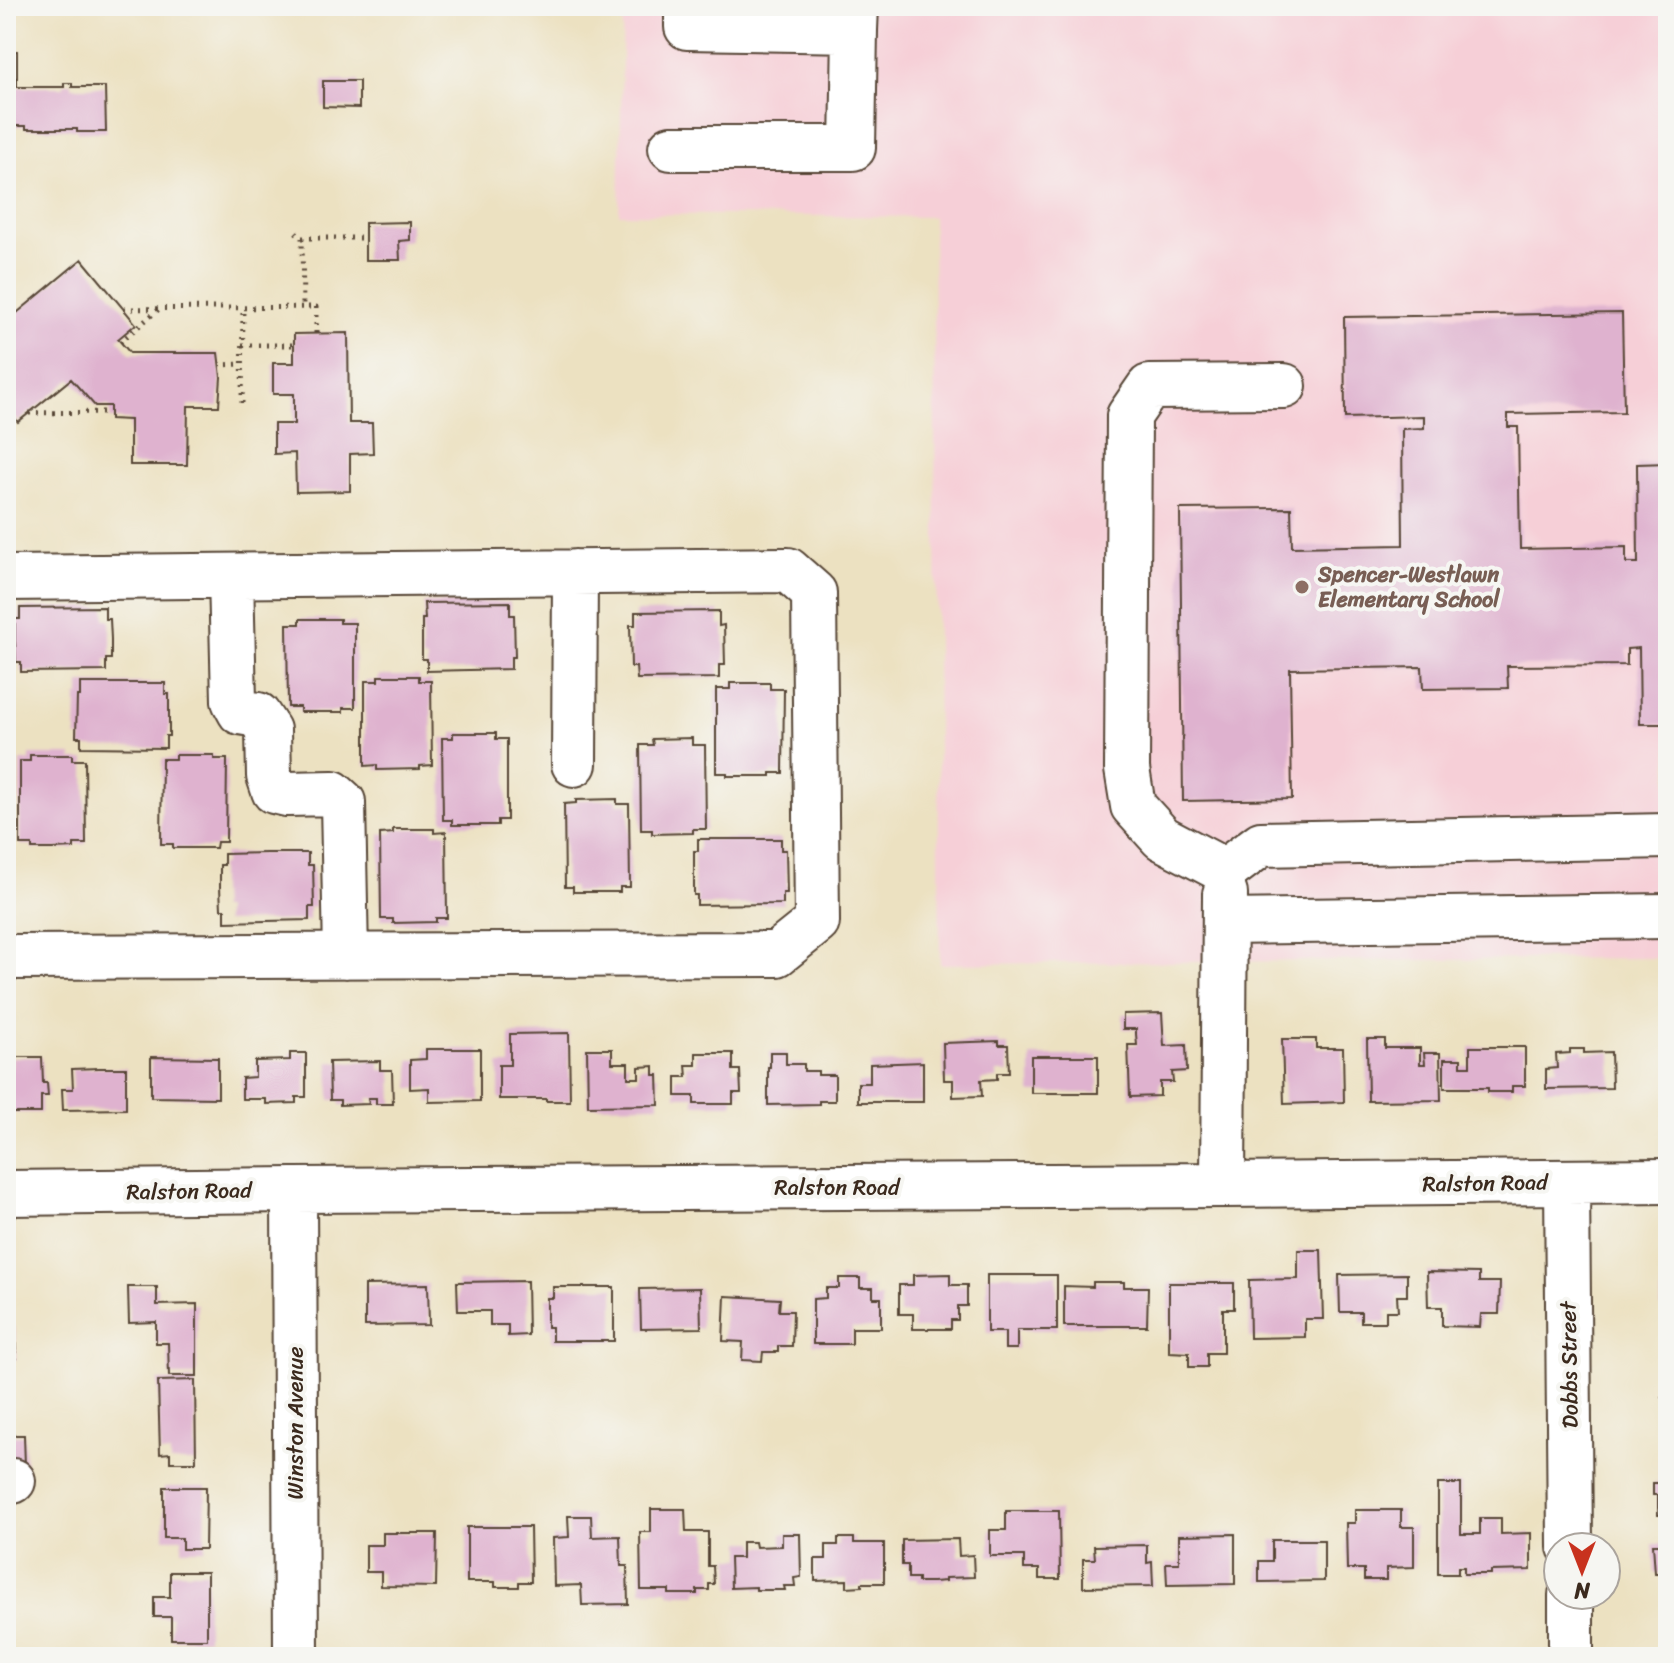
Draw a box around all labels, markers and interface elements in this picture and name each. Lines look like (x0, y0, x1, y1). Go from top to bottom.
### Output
place label: Spencer-Westlawn Elementary School (1317, 555, 1500, 619)
marker: Spencer-Westlawn Elementary School (1293, 578, 1311, 596)
street label: Ralston Road (1422, 1162, 1549, 1204)
street label: Ralston Road (774, 1168, 901, 1207)
street label: Ralston Road (126, 1170, 253, 1212)
street label: Dobbs Street (1548, 1300, 1590, 1429)
street label: Winston Avenue (276, 1347, 315, 1499)
north arrow (1542, 1531, 1622, 1611)
text: N (1574, 1571, 1591, 1610)

